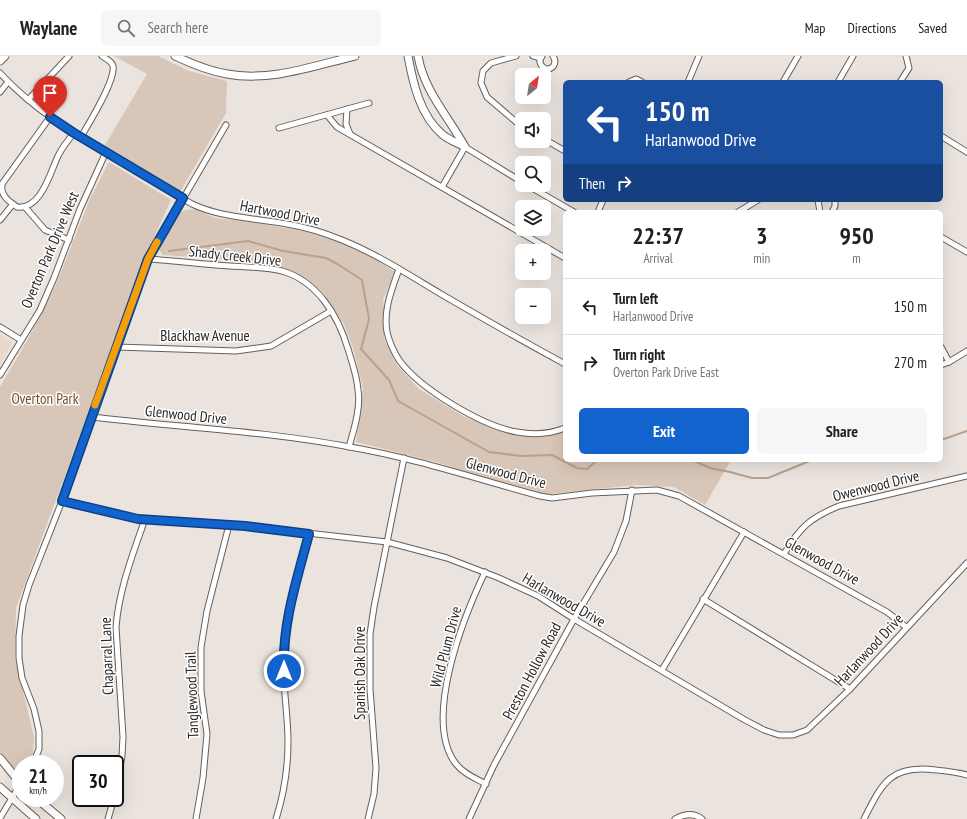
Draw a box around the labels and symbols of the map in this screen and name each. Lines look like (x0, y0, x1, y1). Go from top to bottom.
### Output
north arrow (515, 68, 551, 104)
pin (33, 76, 67, 117)
street label: Overton Park Drive West (16, 189, 83, 311)
street label: Hartwood Drive (238, 195, 322, 230)
street label: Shady Creek Drive (188, 241, 282, 270)
street label: Blackhaw Avenue (160, 326, 250, 345)
park label: Overton Park (11, 389, 79, 408)
street label: Glenwood Drive (144, 401, 228, 428)
street label: Glenwood Drive (464, 453, 548, 492)
street label: Owenwood Drive (831, 466, 921, 505)
street label: Glenwood Drive (782, 532, 863, 589)
street label: Harlanwood Drive (519, 568, 609, 631)
street label: Wild Plum Drive (426, 604, 465, 690)
street label: Harlanwood Drive (830, 609, 907, 690)
street label: Chaparral Lane (96, 617, 117, 695)
street label: Preston Hollow Road (498, 619, 565, 723)
street label: Spanish Oak Drive (350, 626, 369, 720)
position arrow (263, 650, 305, 692)
street label: Tanglewood Trail (180, 651, 203, 739)
speed limit sign: 30 (72, 755, 124, 807)

